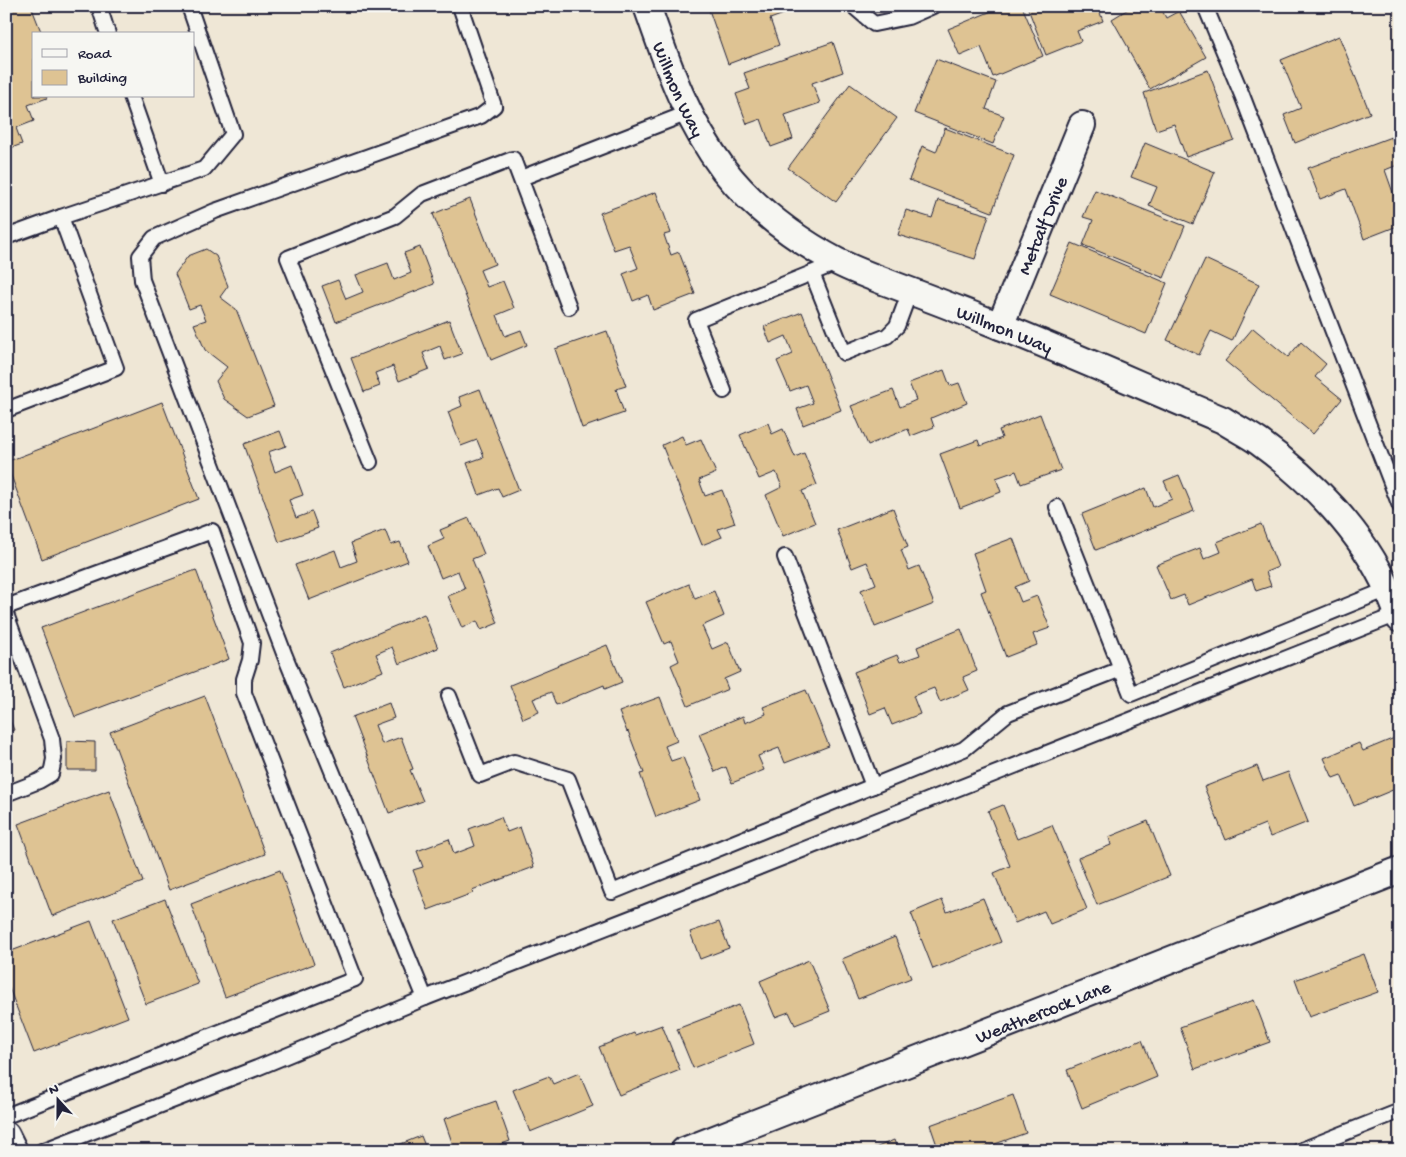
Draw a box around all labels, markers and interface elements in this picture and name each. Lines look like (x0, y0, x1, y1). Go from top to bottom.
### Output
legend (32, 32, 195, 98)
street label: Willmon Way (646, 39, 708, 143)
text: Road (78, 46, 112, 64)
text: Building (77, 70, 127, 88)
street label: Metcalf Drive (1014, 174, 1075, 279)
street label: Willmon Way (952, 302, 1056, 361)
street label: Weathercock Lane (973, 977, 1115, 1050)
north arrow (32, 1074, 82, 1124)
text: N (47, 1081, 62, 1100)

